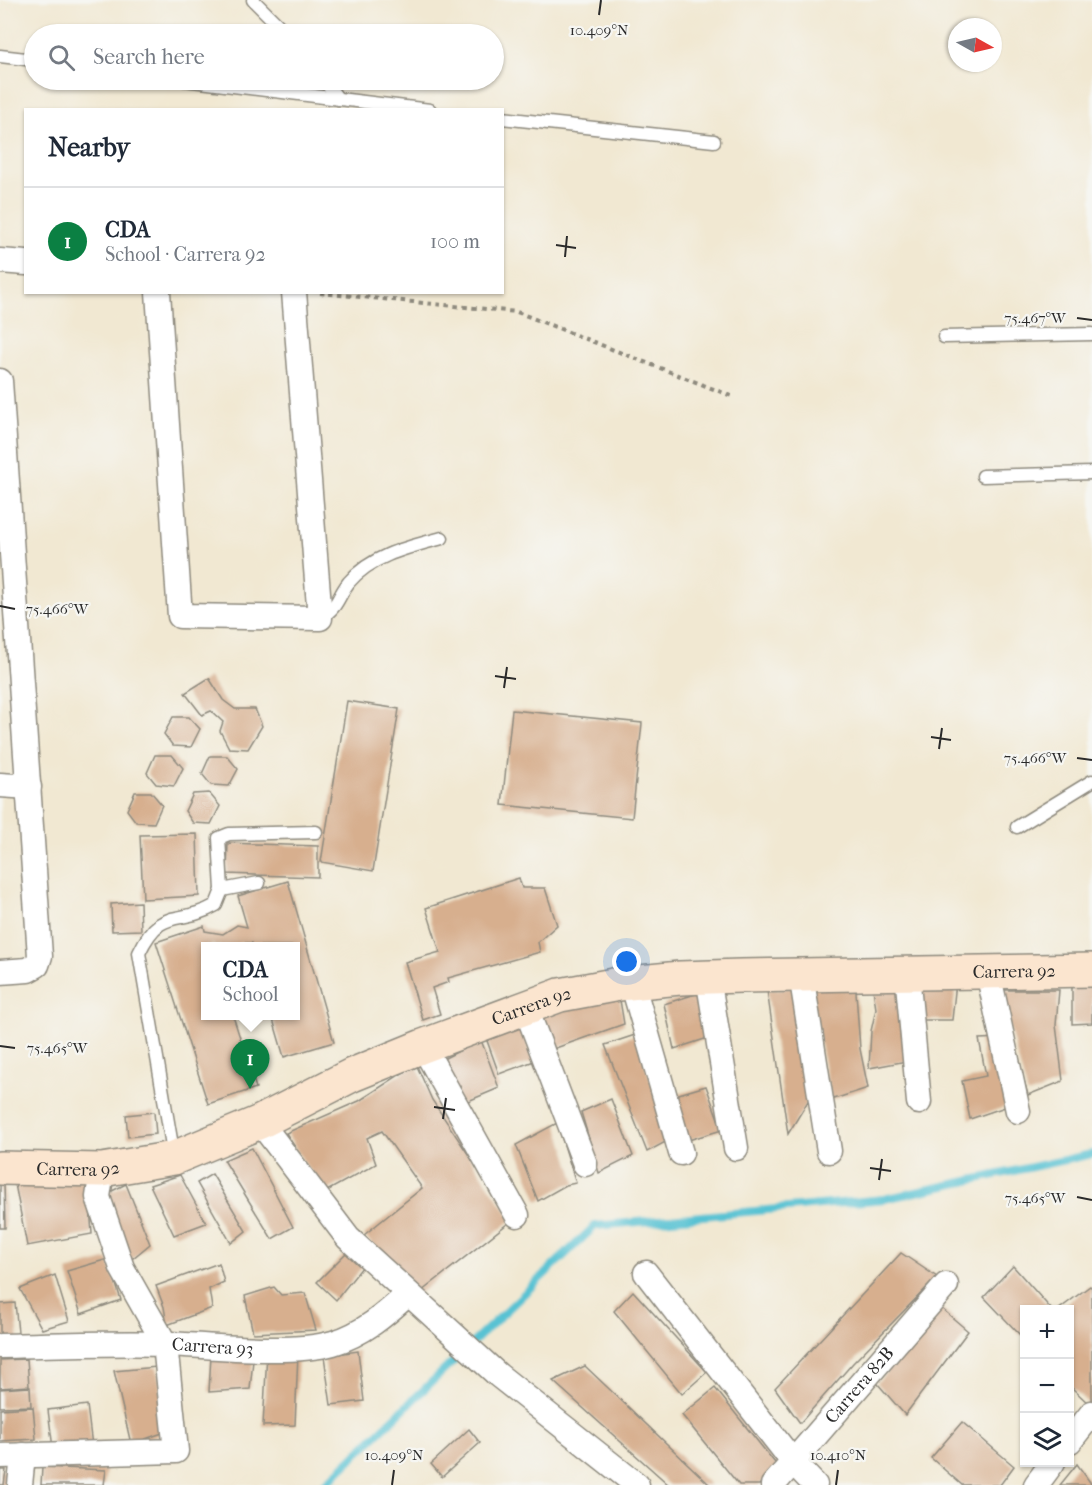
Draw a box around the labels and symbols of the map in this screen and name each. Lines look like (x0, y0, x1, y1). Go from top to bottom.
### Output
north arrow (948, 18, 1002, 72)
text: 10.409°N (570, 21, 629, 39)
text: 75.467°W (1004, 309, 1067, 327)
text: 75.466°W (26, 600, 89, 618)
text: 75.466°W (1004, 749, 1067, 767)
your location (612, 947, 641, 976)
street label: Carrera 92 (972, 960, 1056, 983)
street label: Carrera 92 (489, 983, 573, 1030)
text: 75.465°W (27, 1039, 89, 1057)
pin: 1 (230, 1040, 270, 1089)
street label: Carrera 92 (36, 1157, 121, 1181)
text: 75.465°W (1005, 1189, 1067, 1207)
street label: Carrera 93 (171, 1334, 254, 1359)
street label: Carrera 82B (821, 1343, 898, 1428)
text: 10.409°N (365, 1446, 424, 1464)
text: 10.410°N (810, 1446, 867, 1464)

